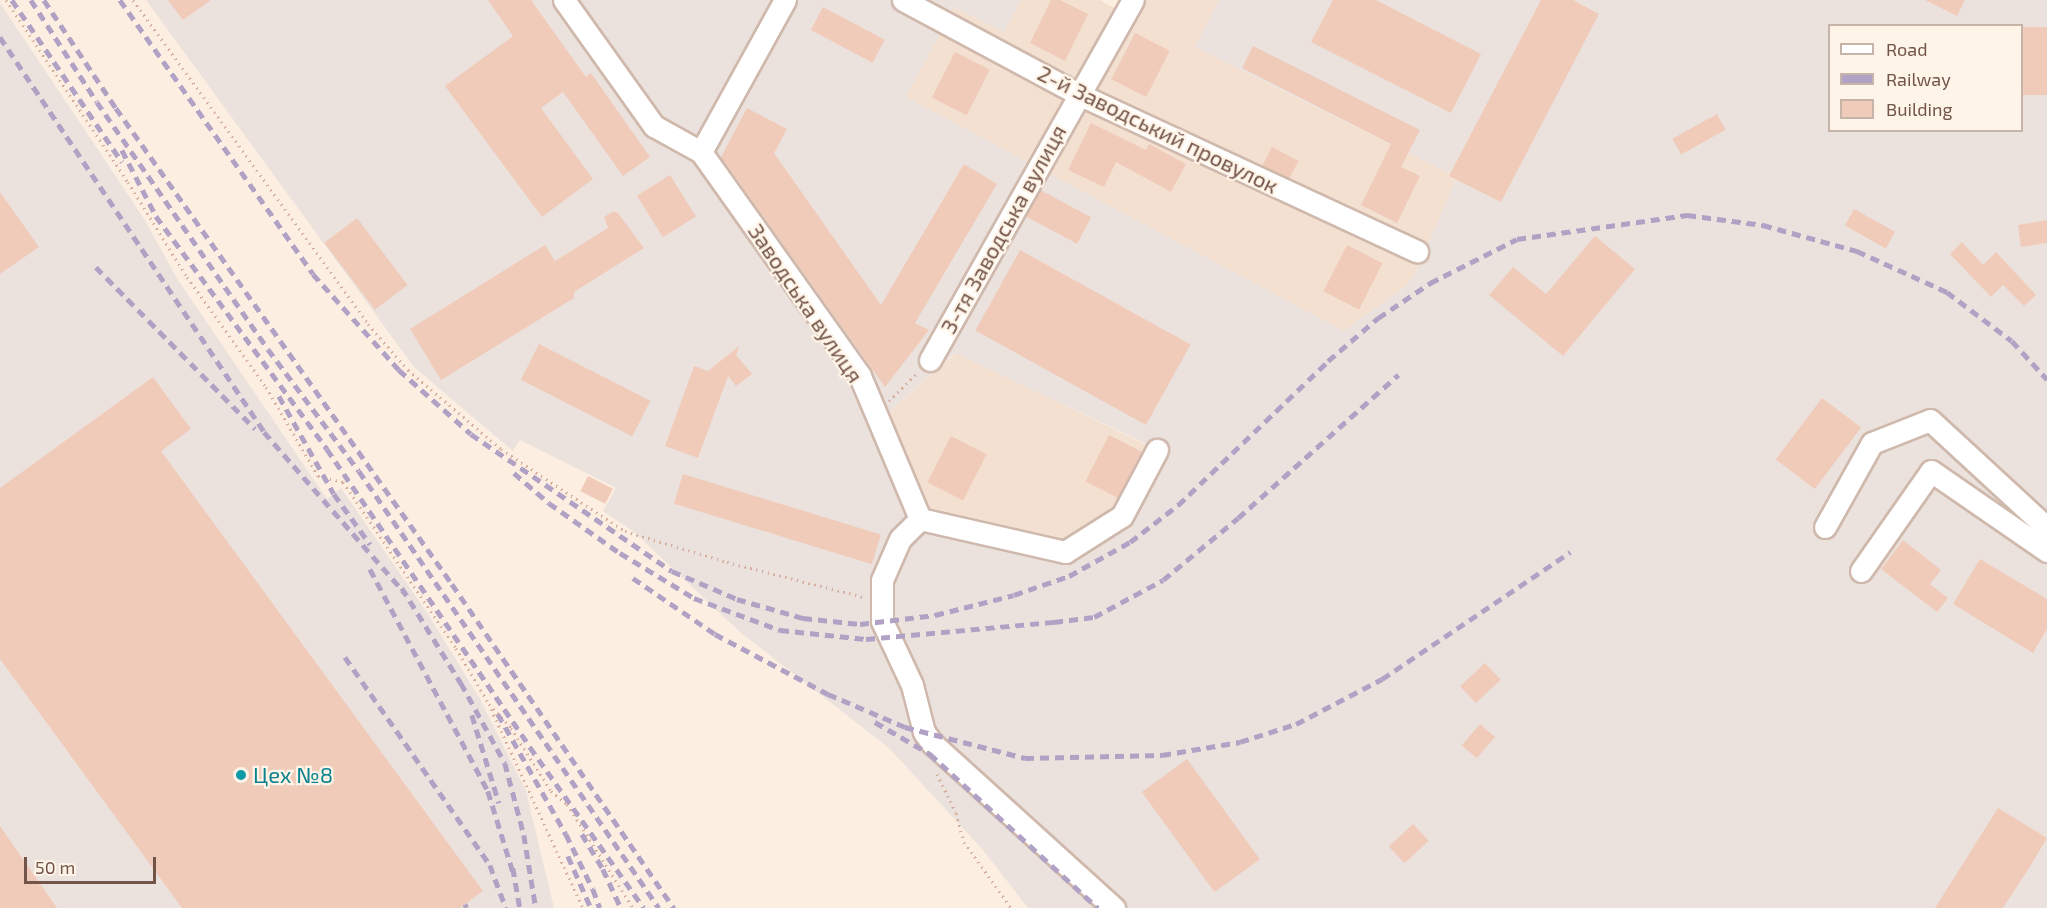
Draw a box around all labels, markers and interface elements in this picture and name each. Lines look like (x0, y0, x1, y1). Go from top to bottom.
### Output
legend (1828, 24, 2023, 132)
text: Road (1886, 38, 1927, 60)
street label: 2-й Заводський провулок (1034, 59, 1282, 199)
text: Railway (1886, 68, 1951, 90)
text: Building (1886, 98, 1953, 120)
street label: 3-тя Заводська вулиця (935, 120, 1071, 338)
street label: Заводська вулиця (743, 219, 869, 387)
place label: Цех №8 (253, 762, 333, 788)
marker: Цех №8 (234, 768, 248, 782)
scale bar (27, 845, 159, 883)
text: 50 m (35, 856, 75, 878)

